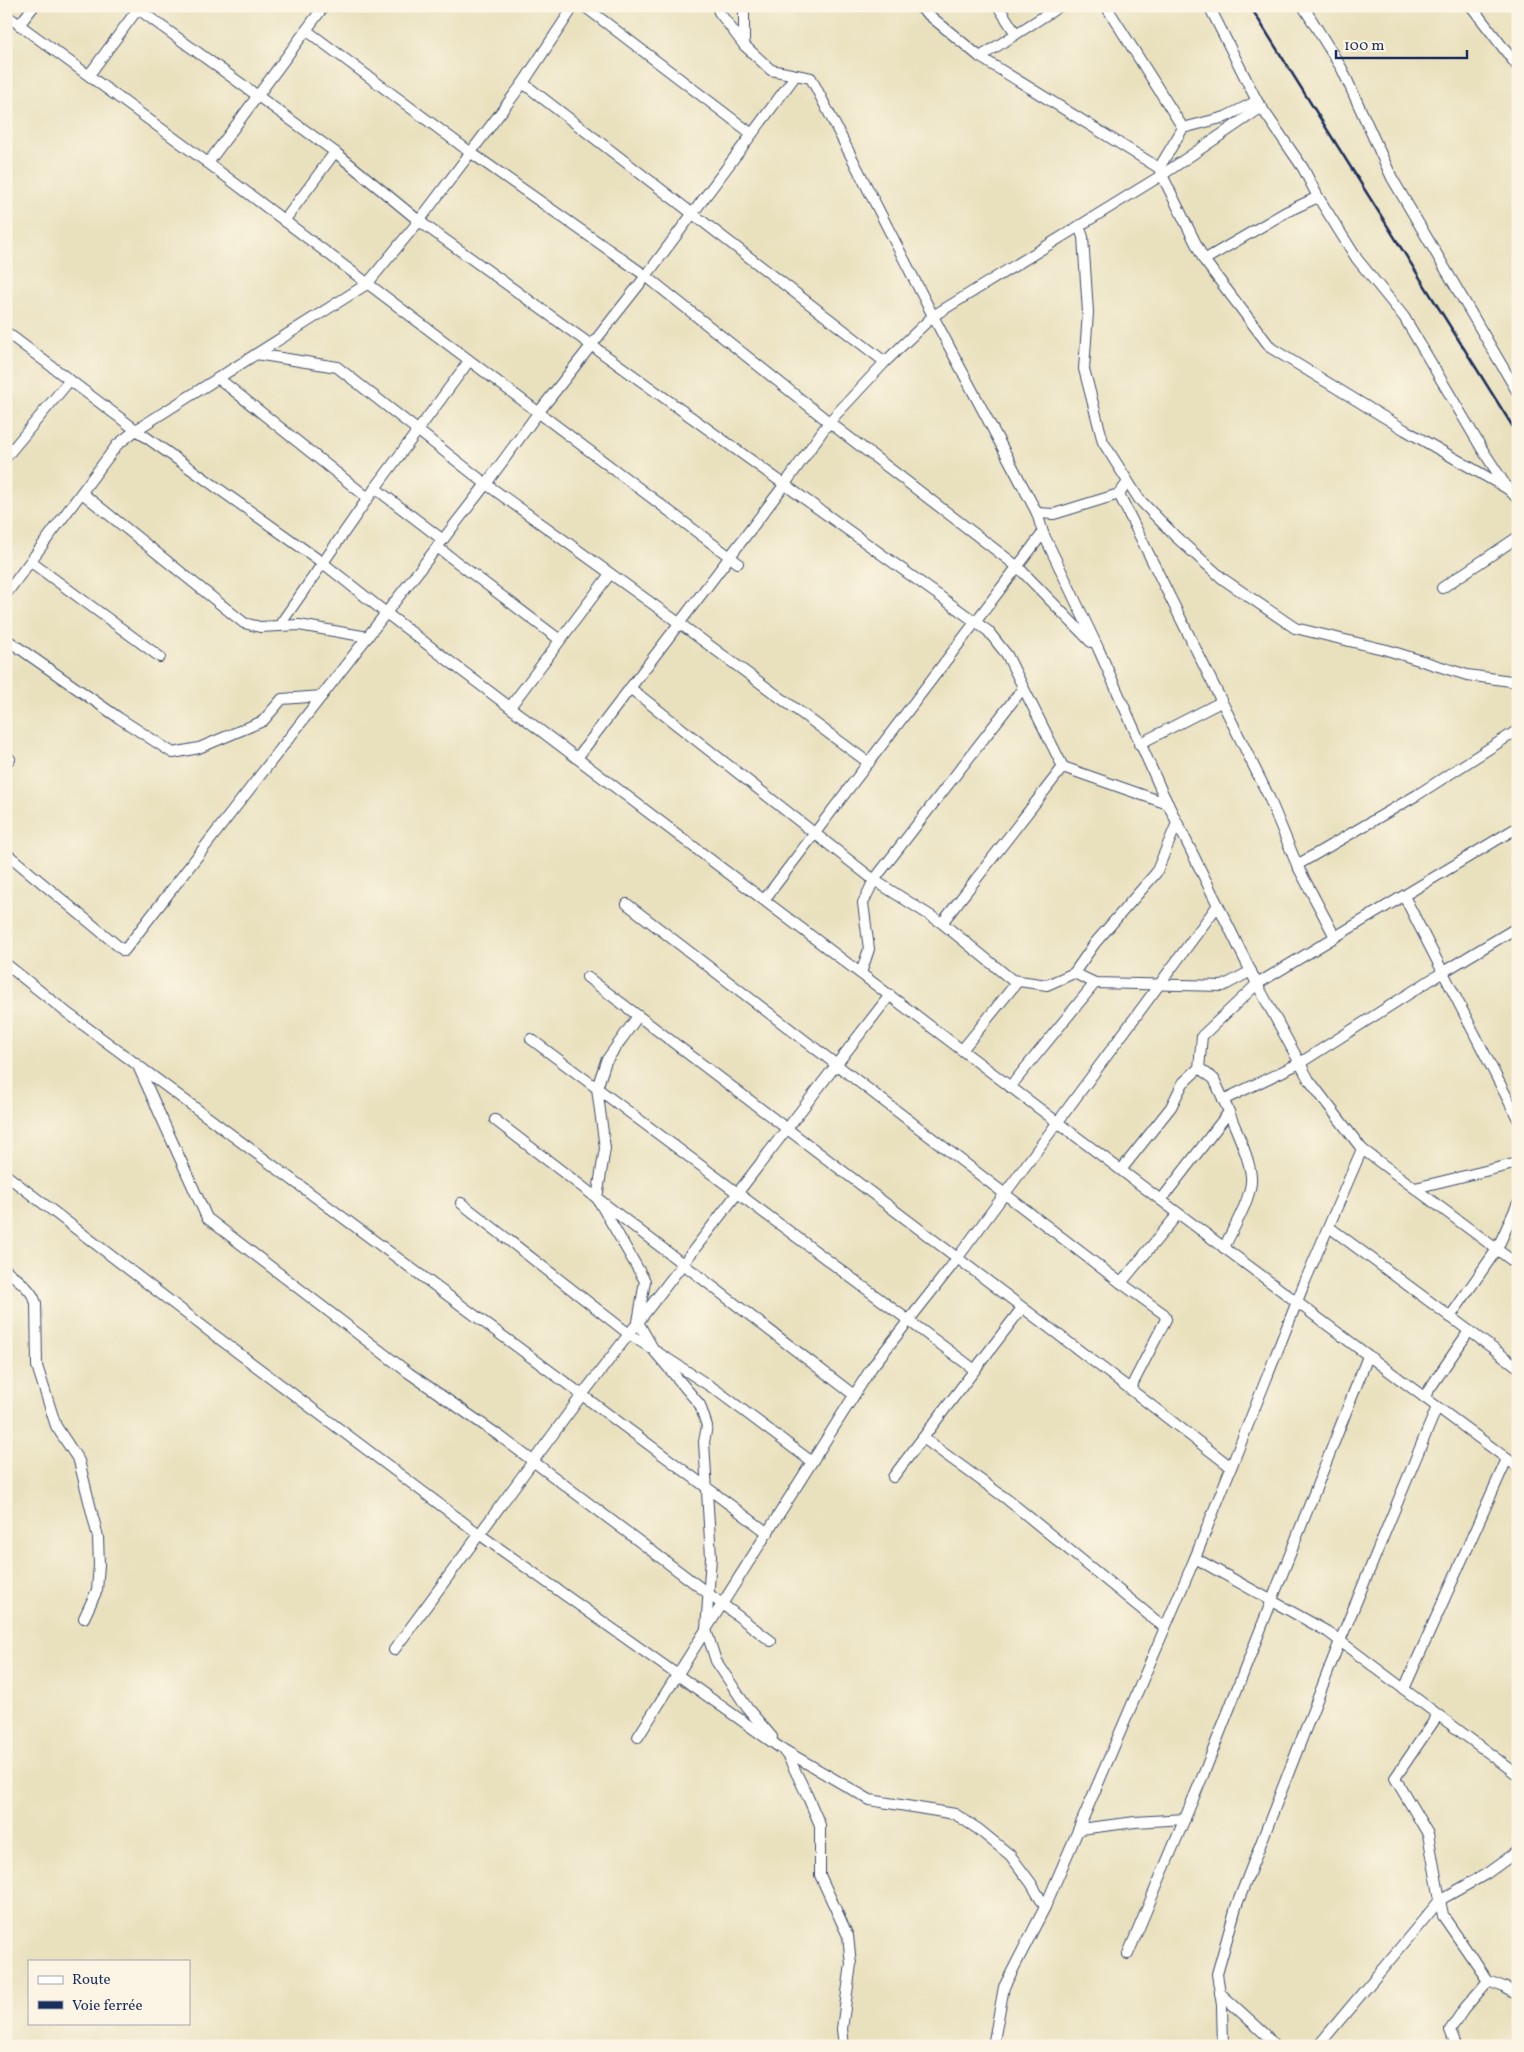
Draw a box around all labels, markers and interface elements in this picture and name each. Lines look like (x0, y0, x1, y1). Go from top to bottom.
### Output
scale bar (1336, 28, 1468, 60)
text: 100 m (1344, 36, 1384, 57)
legend (28, 1960, 190, 2024)
text: Route (72, 1970, 111, 1991)
text: Voie ferrée (72, 1996, 143, 2017)

